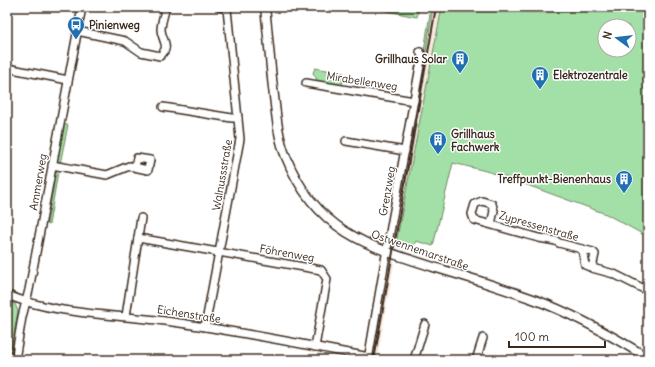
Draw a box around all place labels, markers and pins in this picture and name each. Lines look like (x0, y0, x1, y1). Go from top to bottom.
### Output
bus stop icon: Pinienweg (66, 15, 86, 40)
place label: Pinienweg (89, 18, 140, 33)
building icon: Grillhaus Solar (450, 49, 470, 74)
place label: Grillhaus Solar (375, 52, 448, 66)
building icon: Elektrozentrale (530, 65, 550, 90)
place label: Elektrozentrale (553, 68, 628, 82)
place label: Grillhaus Fachwerk (451, 127, 500, 154)
building icon: Grillhaus Fachwerk (428, 130, 448, 155)
building icon: Treffpunkt-Bienenhaus (614, 169, 634, 194)
place label: Treffpunkt-Bienenhaus (498, 172, 611, 187)

